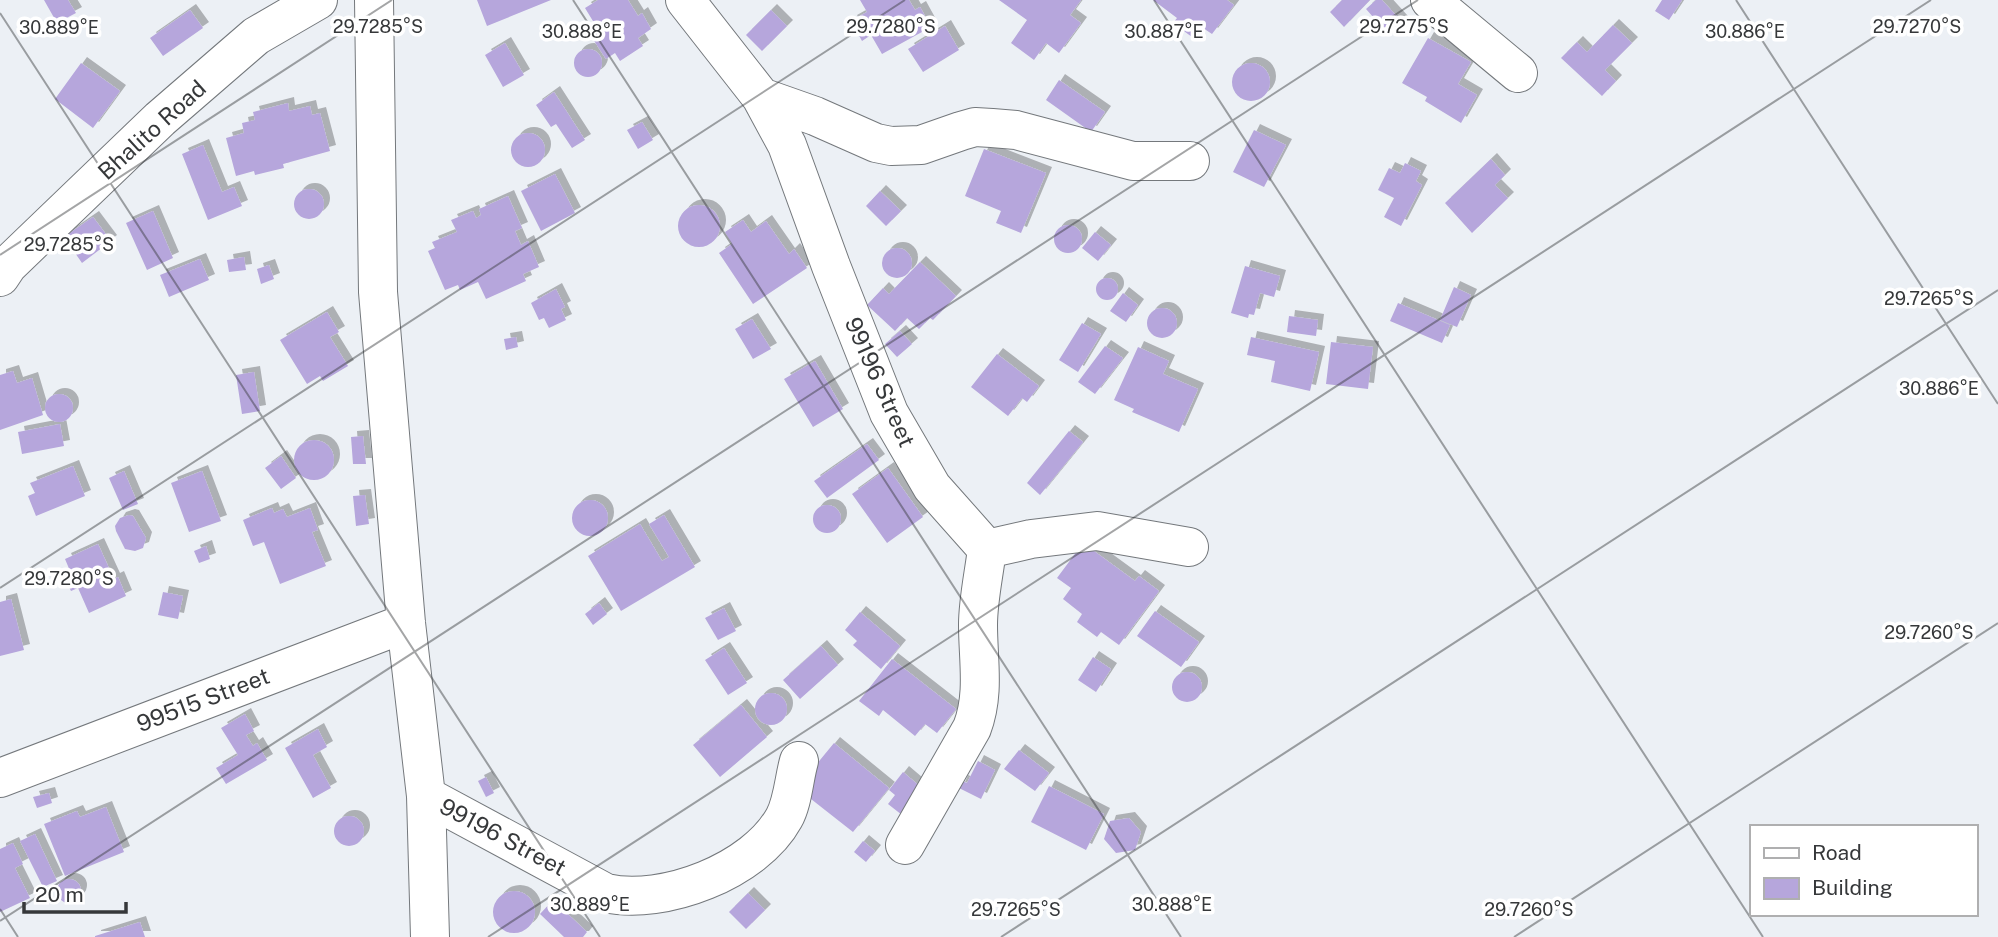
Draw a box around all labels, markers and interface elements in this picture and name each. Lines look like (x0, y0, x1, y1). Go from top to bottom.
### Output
text: 29.7285°S (333, 16, 423, 37)
text: 29.7280°S (846, 16, 936, 37)
text: 29.7275°S (1359, 16, 1449, 37)
text: 29.7270°S (1873, 16, 1961, 37)
text: 30.889°E (19, 17, 99, 38)
text: 30.888°E (542, 21, 622, 42)
text: 30.887°E (1124, 21, 1204, 42)
text: 30.886°E (1705, 21, 1785, 42)
street label: Bhalito Road (92, 74, 211, 185)
text: 29.7285°S (24, 234, 114, 255)
text: 29.7265°S (1884, 288, 1974, 309)
street label: 99196 Street (840, 313, 921, 451)
text: 30.886°E (1899, 378, 1979, 399)
text: 29.7280°S (24, 568, 114, 589)
text: 29.7260°S (1884, 622, 1974, 643)
street label: 99515 Street (133, 662, 273, 737)
street label: 99196 Street (435, 792, 571, 881)
legend (1750, 825, 1977, 916)
text: Road (1812, 840, 1862, 865)
scale bar (24, 870, 126, 914)
text: Building (1812, 875, 1893, 900)
text: 20 m (35, 882, 84, 907)
text: 30.889°E (550, 894, 630, 915)
text: 30.888°E (1132, 894, 1212, 915)
text: 29.7265°S (971, 899, 1061, 920)
text: 29.7260°S (1484, 899, 1574, 920)

